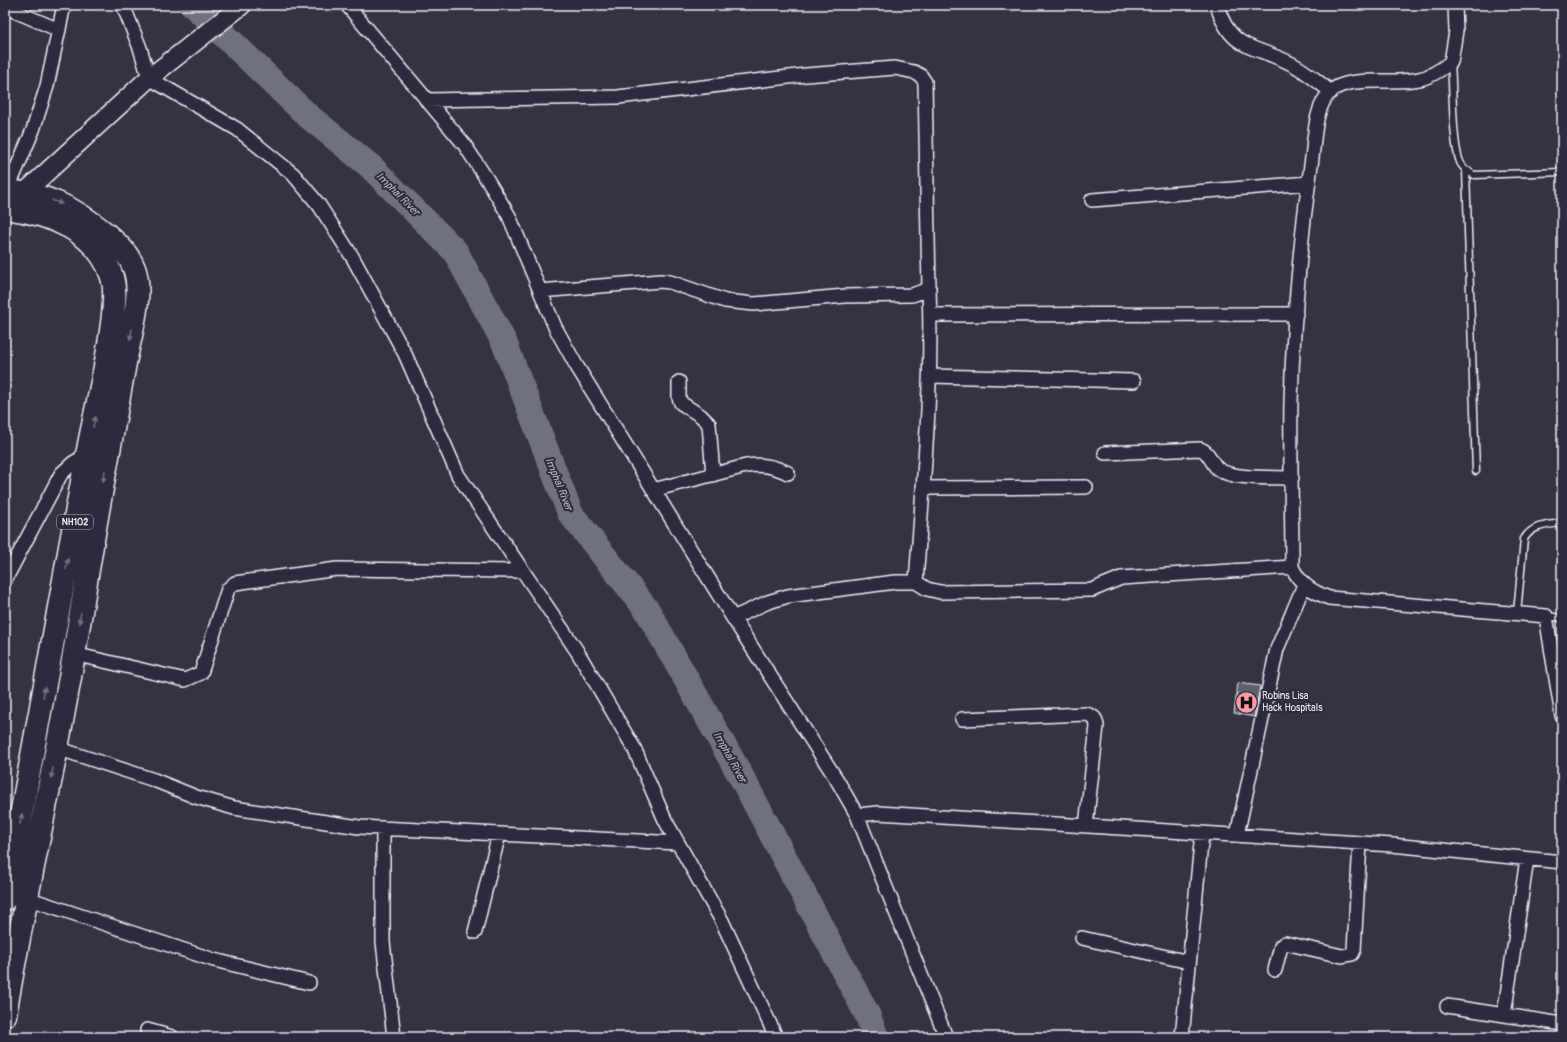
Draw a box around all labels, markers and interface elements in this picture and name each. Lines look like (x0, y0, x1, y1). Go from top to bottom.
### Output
water label: Imphal River (373, 169, 424, 220)
one-way arrow (51, 199, 63, 205)
one-way arrow (127, 328, 133, 341)
one-way arrow (91, 416, 97, 428)
water label: Imphal River (542, 455, 576, 514)
one-way arrow (101, 470, 107, 482)
road number: NH102 (57, 515, 93, 529)
one-way arrow (65, 557, 71, 570)
one-way arrow (77, 612, 83, 624)
one-way arrow (41, 685, 47, 698)
hospital icon: Robins Lisa Hack Hospitals (1234, 689, 1260, 715)
place label: Robins Lisa Hack Hospitals (1262, 690, 1323, 714)
water label: Imphal River (711, 729, 750, 787)
one-way arrow (49, 767, 55, 780)
one-way arrow (18, 813, 24, 826)

